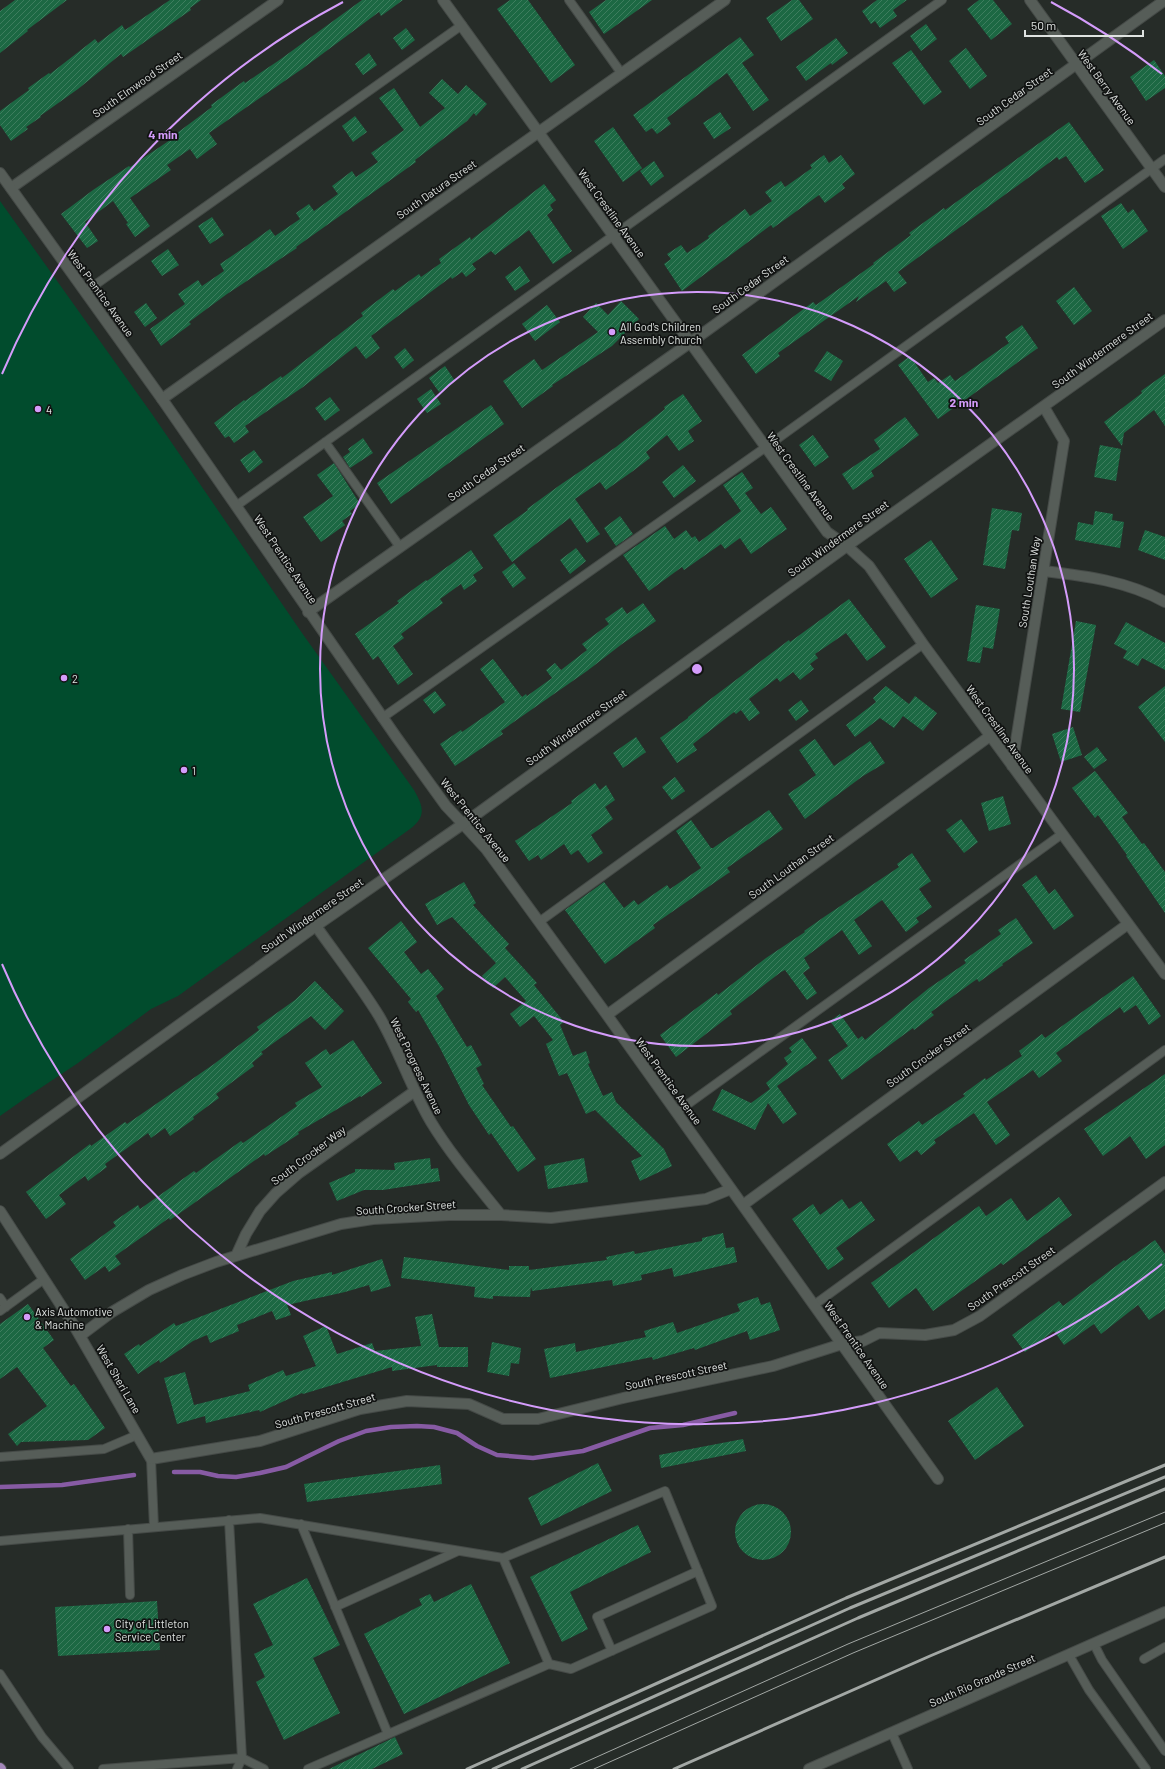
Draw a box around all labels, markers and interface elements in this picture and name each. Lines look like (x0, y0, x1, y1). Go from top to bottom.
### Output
scale bar (1025, 12, 1143, 38)
text: 50 m (1031, 18, 1056, 32)
street label: West Berry Avenue (1075, 47, 1139, 127)
street label: South Elmwood Street (90, 48, 184, 120)
street label: South Cedar Street (973, 64, 1055, 128)
text: 4 min (148, 127, 178, 141)
street label: South Datura Street (394, 157, 478, 221)
street label: West Crestline Avenue (576, 166, 649, 260)
street label: West Prentice Avenue (65, 247, 137, 339)
street label: South Cedar Street (709, 252, 791, 316)
street label: South Windermere Street (1049, 309, 1155, 391)
place label: All God's Children Assembly Church (620, 320, 702, 346)
marker: All God's Children Assembly Church (607, 327, 617, 337)
text: 2 min (950, 395, 978, 409)
place label: 4 (46, 403, 52, 416)
marker: 4 (33, 404, 43, 414)
street label: West Crestline Avenue (765, 429, 838, 523)
street label: South Cedar Street (445, 441, 527, 503)
street label: South Windermere Street (785, 497, 891, 579)
street label: West Prentice Avenue (251, 512, 321, 606)
street label: South Louthan Way (1015, 536, 1043, 628)
centre of rings (690, 662, 704, 676)
place label: 2 (72, 672, 78, 685)
marker: 2 (59, 673, 69, 683)
street label: West Crestline Avenue (964, 682, 1037, 776)
street label: South Windermere Street (523, 686, 629, 768)
place label: 1 (192, 764, 196, 777)
marker: 1 (179, 765, 189, 775)
street label: West Prentice Avenue (438, 775, 514, 865)
street label: South Louthan Street (746, 831, 836, 901)
street label: South Windermere Street (258, 875, 366, 955)
street label: West Progress Avenue (388, 1016, 446, 1117)
street label: South Crocker Street (884, 1020, 972, 1090)
street label: West Prentice Avenue (633, 1035, 705, 1127)
street label: South Crocker Way (268, 1123, 348, 1187)
street label: South Crocker Street (356, 1197, 456, 1217)
street label: South Prescott Street (965, 1243, 1057, 1313)
street label: West Prentice Avenue (822, 1299, 892, 1391)
place label: Axis Automotive & Machine (35, 1305, 112, 1331)
marker: Axis Automotive & Machine (22, 1312, 32, 1322)
street label: West Sheri Lane (94, 1342, 144, 1416)
street label: South Prescott Street (624, 1358, 728, 1392)
street label: South Prescott Street (273, 1389, 377, 1431)
place label: City of Littleton Service Center (115, 1617, 189, 1643)
marker: City of Littleton Service Center (102, 1624, 112, 1634)
street label: South Rio Grande Street (927, 1651, 1037, 1709)

